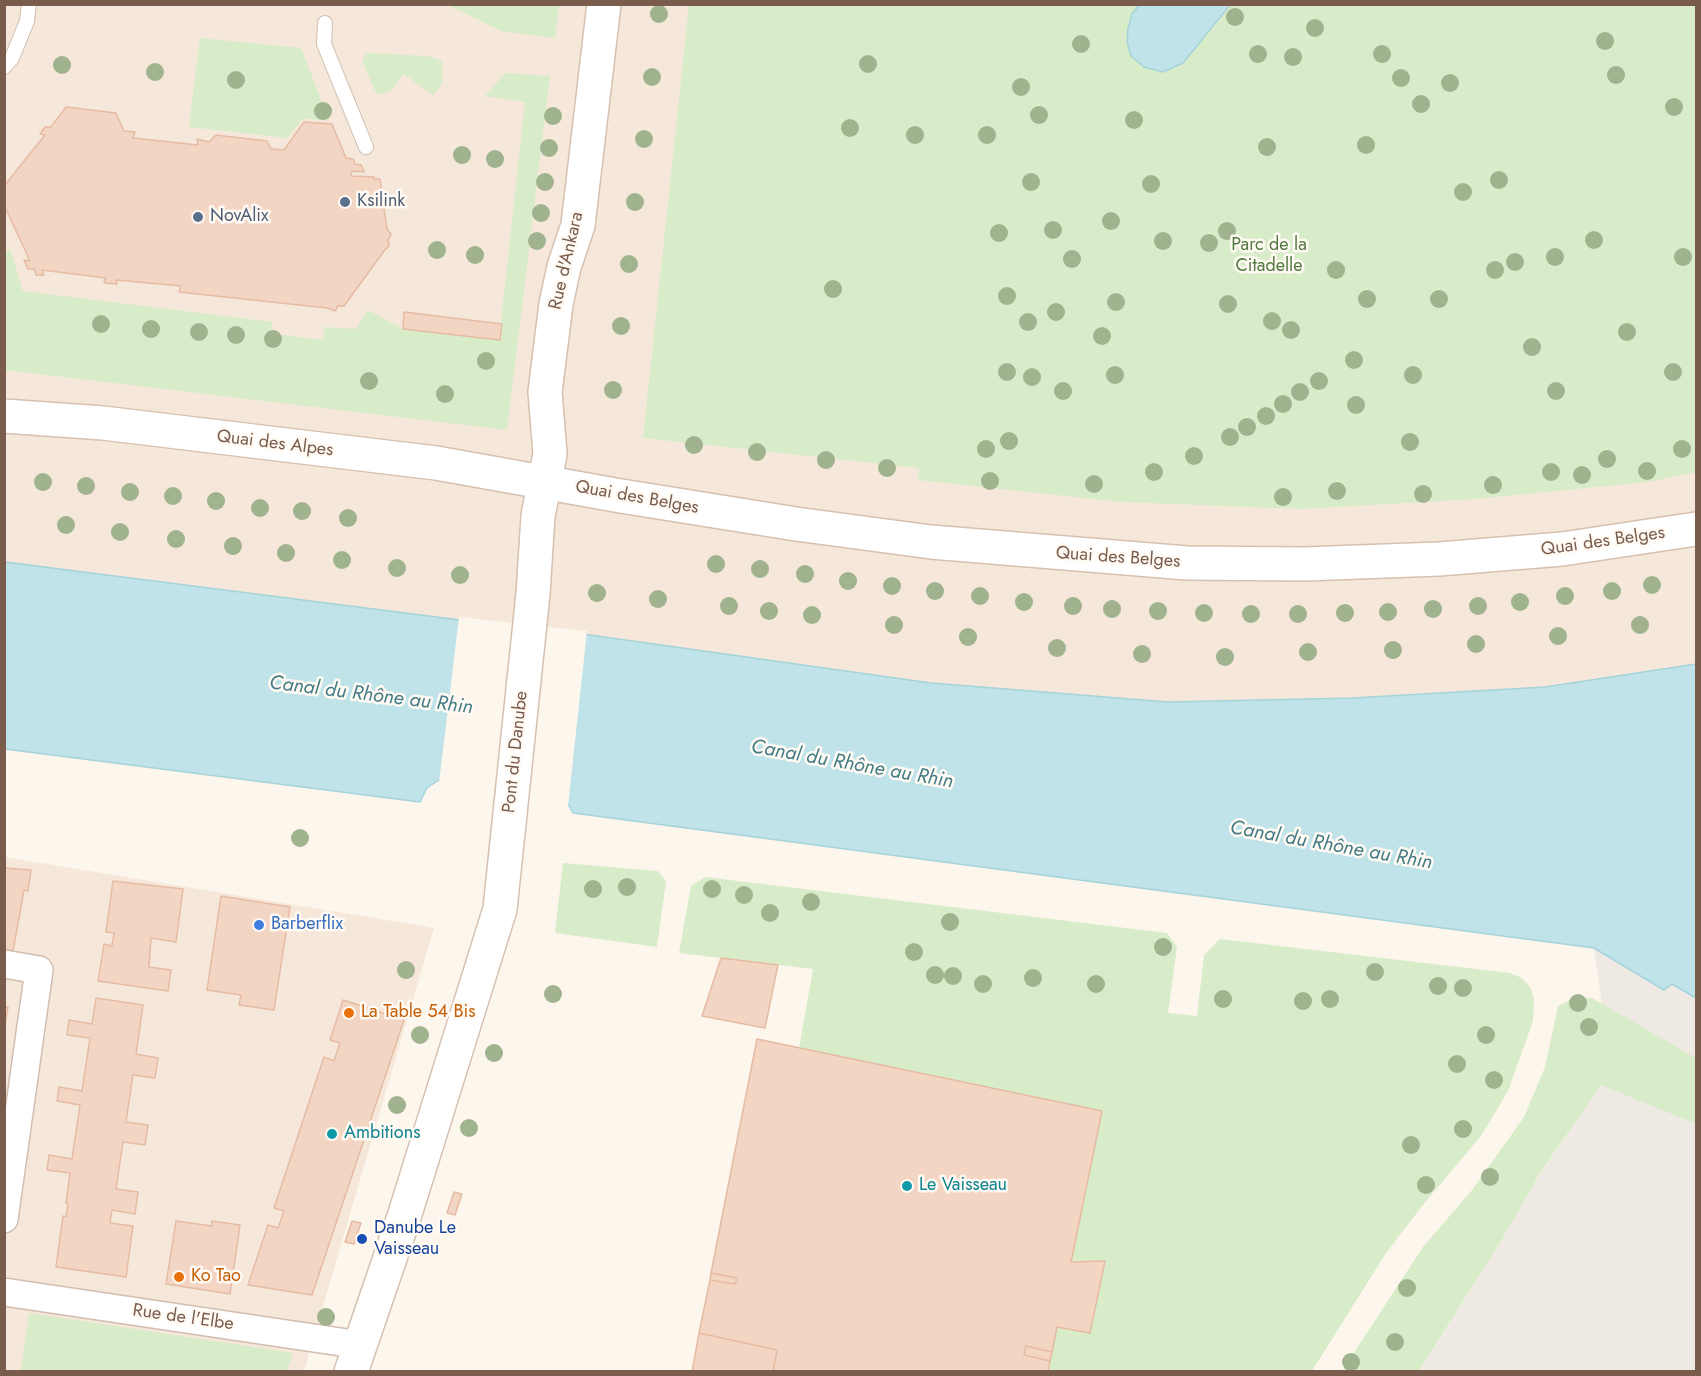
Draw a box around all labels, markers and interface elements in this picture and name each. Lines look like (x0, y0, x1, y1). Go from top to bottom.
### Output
place label: Ksilink (357, 191, 405, 213)
marker: Ksilink (338, 195, 352, 209)
place label: NovAlix (210, 206, 269, 228)
marker: NovAlix (191, 210, 205, 224)
street label: Rue d'Ankara (545, 210, 589, 312)
park label: Parc de la Citadelle (1231, 235, 1307, 278)
street label: Quai des Alpes (215, 426, 335, 462)
street label: Quai des Belges (574, 477, 700, 519)
street label: Quai des Belges (1540, 523, 1666, 561)
street label: Quai des Belges (1055, 543, 1181, 573)
water label: Canal du Rhône au Rhin (268, 672, 474, 720)
street label: Pont du Danube (499, 690, 533, 814)
water label: Canal du Rhône au Rhin (749, 735, 955, 795)
water label: Canal du Rhône au Rhin (1228, 816, 1434, 876)
place label: Barberflix (271, 914, 343, 936)
marker: Barberflix (252, 918, 266, 932)
place label: La Table 54 Bis (361, 1002, 475, 1024)
marker: La Table 54 Bis (342, 1006, 356, 1020)
place label: Ambitions (344, 1123, 420, 1145)
marker: Ambitions (325, 1127, 339, 1141)
place label: Le Vaisseau (919, 1175, 1007, 1197)
marker: Le Vaisseau (900, 1179, 914, 1193)
place label: Danube Le Vaisseau (374, 1218, 456, 1260)
marker: Danube Le Vaisseau (355, 1232, 369, 1246)
place label: Ko Tao (191, 1266, 241, 1288)
marker: Ko Tao (172, 1270, 186, 1284)
street label: Rue de l'Elbe (131, 1300, 235, 1336)

